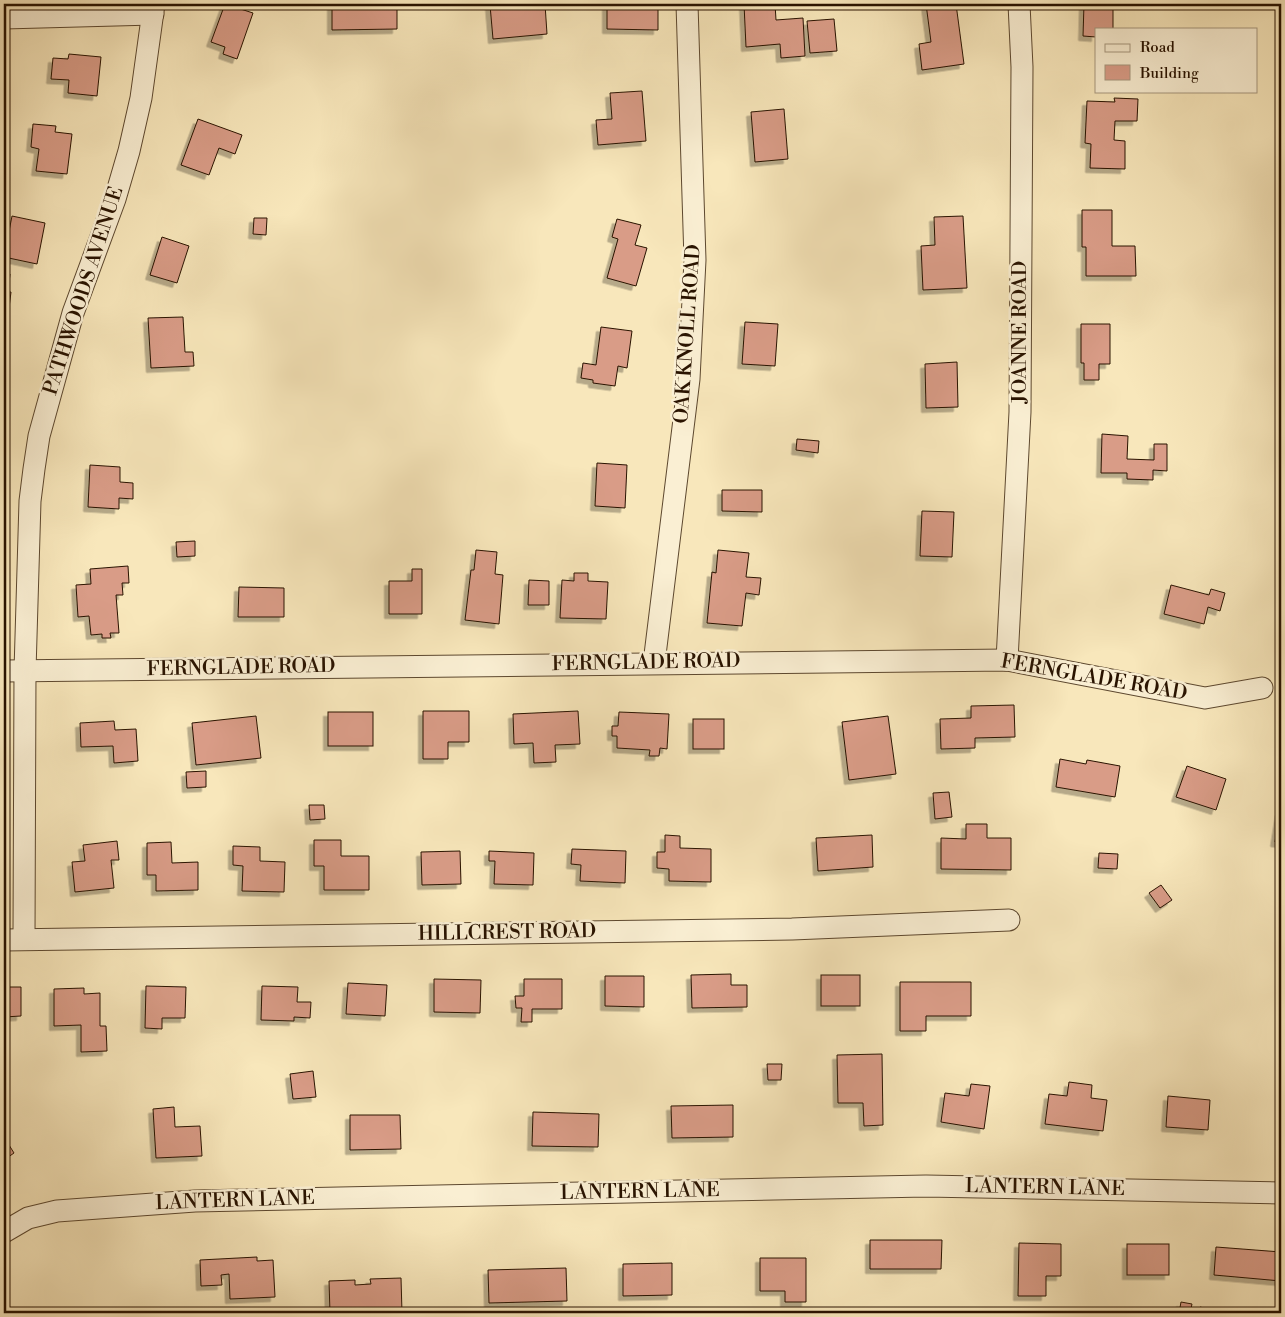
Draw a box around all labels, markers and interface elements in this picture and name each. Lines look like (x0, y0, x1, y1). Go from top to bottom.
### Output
legend (1095, 28, 1258, 92)
text: Road (1140, 38, 1175, 57)
text: Building (1139, 64, 1199, 83)
street label: PATHWOODS AVENUE (38, 184, 130, 398)
street label: OAK KNOLL ROAD (669, 243, 707, 425)
street label: JOANNE ROAD (1008, 261, 1033, 404)
street label: FERNGLADE ROAD (551, 649, 741, 677)
street label: FERNGLADE ROAD (999, 649, 1189, 707)
street label: FERNGLADE ROAD (146, 654, 336, 682)
street label: HILLCREST ROAD (418, 919, 596, 947)
street label: LANTERN LANE (965, 1174, 1125, 1202)
street label: LANTERN LANE (560, 1178, 720, 1206)
street label: LANTERN LANE (155, 1186, 315, 1216)

